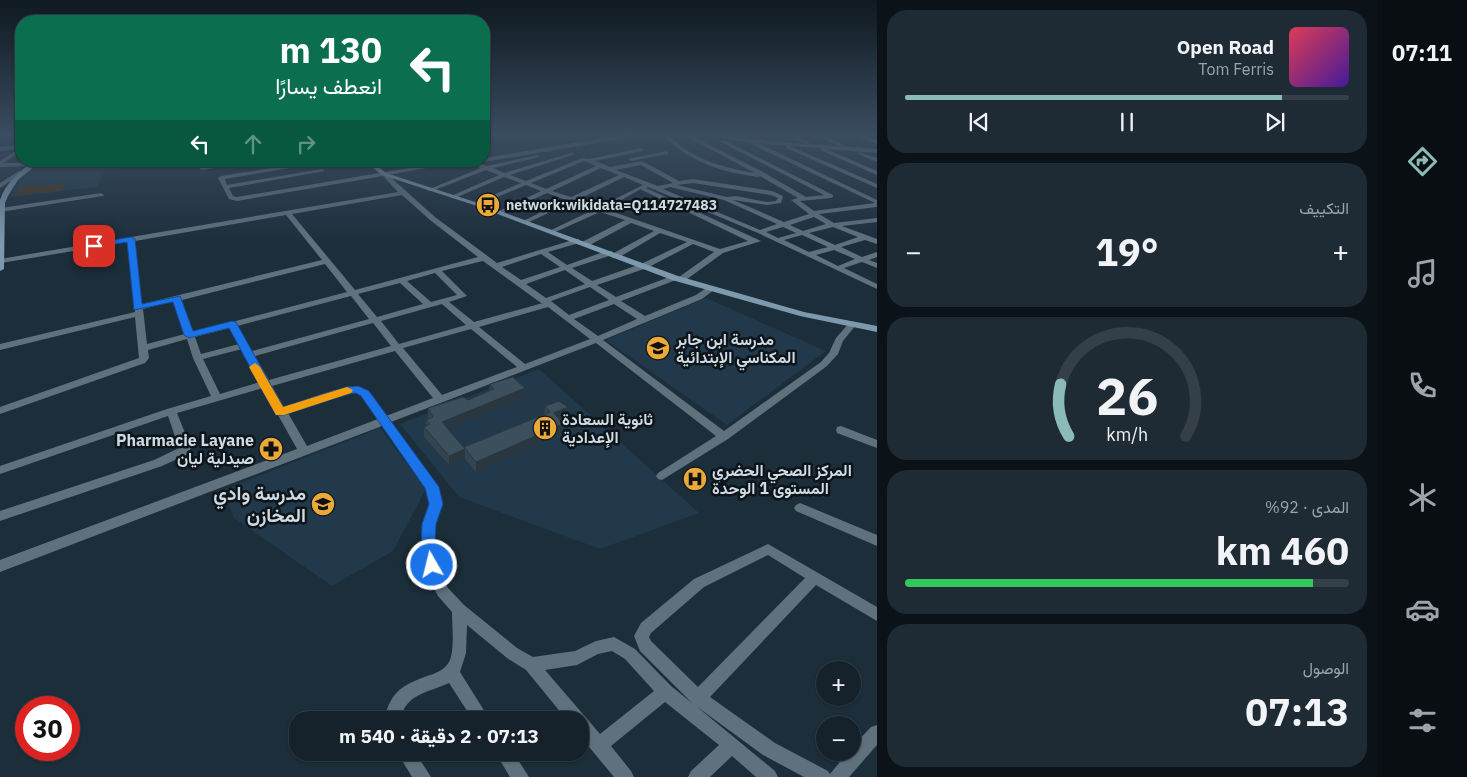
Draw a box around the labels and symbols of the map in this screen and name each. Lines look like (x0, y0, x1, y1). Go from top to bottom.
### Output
bus stop icon: network:wikidata=Q114727483 (475, 192, 501, 218)
place label: network:wikidata=Q114727483 (506, 196, 717, 214)
pin (73, 225, 115, 267)
place label: مدرسة ابن جابر المكناسي الإبتدائية (675, 329, 796, 371)
school or university icon: مدرسة ابن جابر المكناسي الإبتدائية (645, 335, 671, 361)
place label: ثانوية السعادة الإعدادية (562, 409, 653, 448)
building icon: ثانوية السعادة الإعدادية (532, 415, 558, 441)
place label: Pharmacie Layane صيدلية ليان (116, 430, 254, 468)
pharmacy icon: Pharmacie Layane صيدلية ليان (258, 436, 284, 462)
place label: المركز الصحي الحضري المستوى 1 الوحدة (712, 460, 852, 499)
hospital icon: المركز الصحي الحضري المستوى 1 الوحدة (682, 466, 708, 492)
place label: مدرسة وادي المخازن (213, 481, 306, 528)
school or university icon: مدرسة وادي المخازن (310, 491, 336, 517)
position arrow (405, 538, 457, 590)
speed limit sign: 30 (15, 696, 80, 761)

